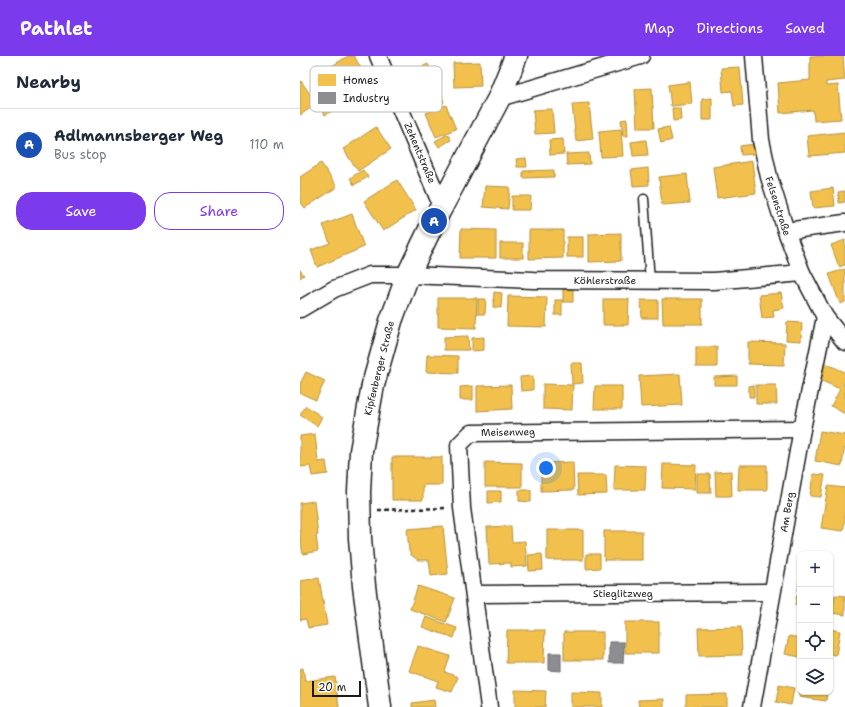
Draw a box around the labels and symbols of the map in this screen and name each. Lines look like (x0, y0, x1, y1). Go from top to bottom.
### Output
legend (310, 66, 442, 112)
text: Homes (343, 73, 379, 88)
text: Industry (343, 91, 390, 106)
street label: Zehentstraße (401, 121, 439, 186)
street label: Felsenstraße (762, 175, 794, 238)
pin: A (421, 206, 447, 236)
street label: Köhlerstraße (574, 274, 637, 287)
street label: Kipfenberger Straße (361, 319, 397, 417)
street label: Meisenweg (481, 425, 535, 439)
your location (536, 458, 556, 478)
street label: Am Berg (777, 491, 797, 533)
street label: Stieglitzweg (593, 587, 653, 600)
scale bar (312, 679, 361, 698)

